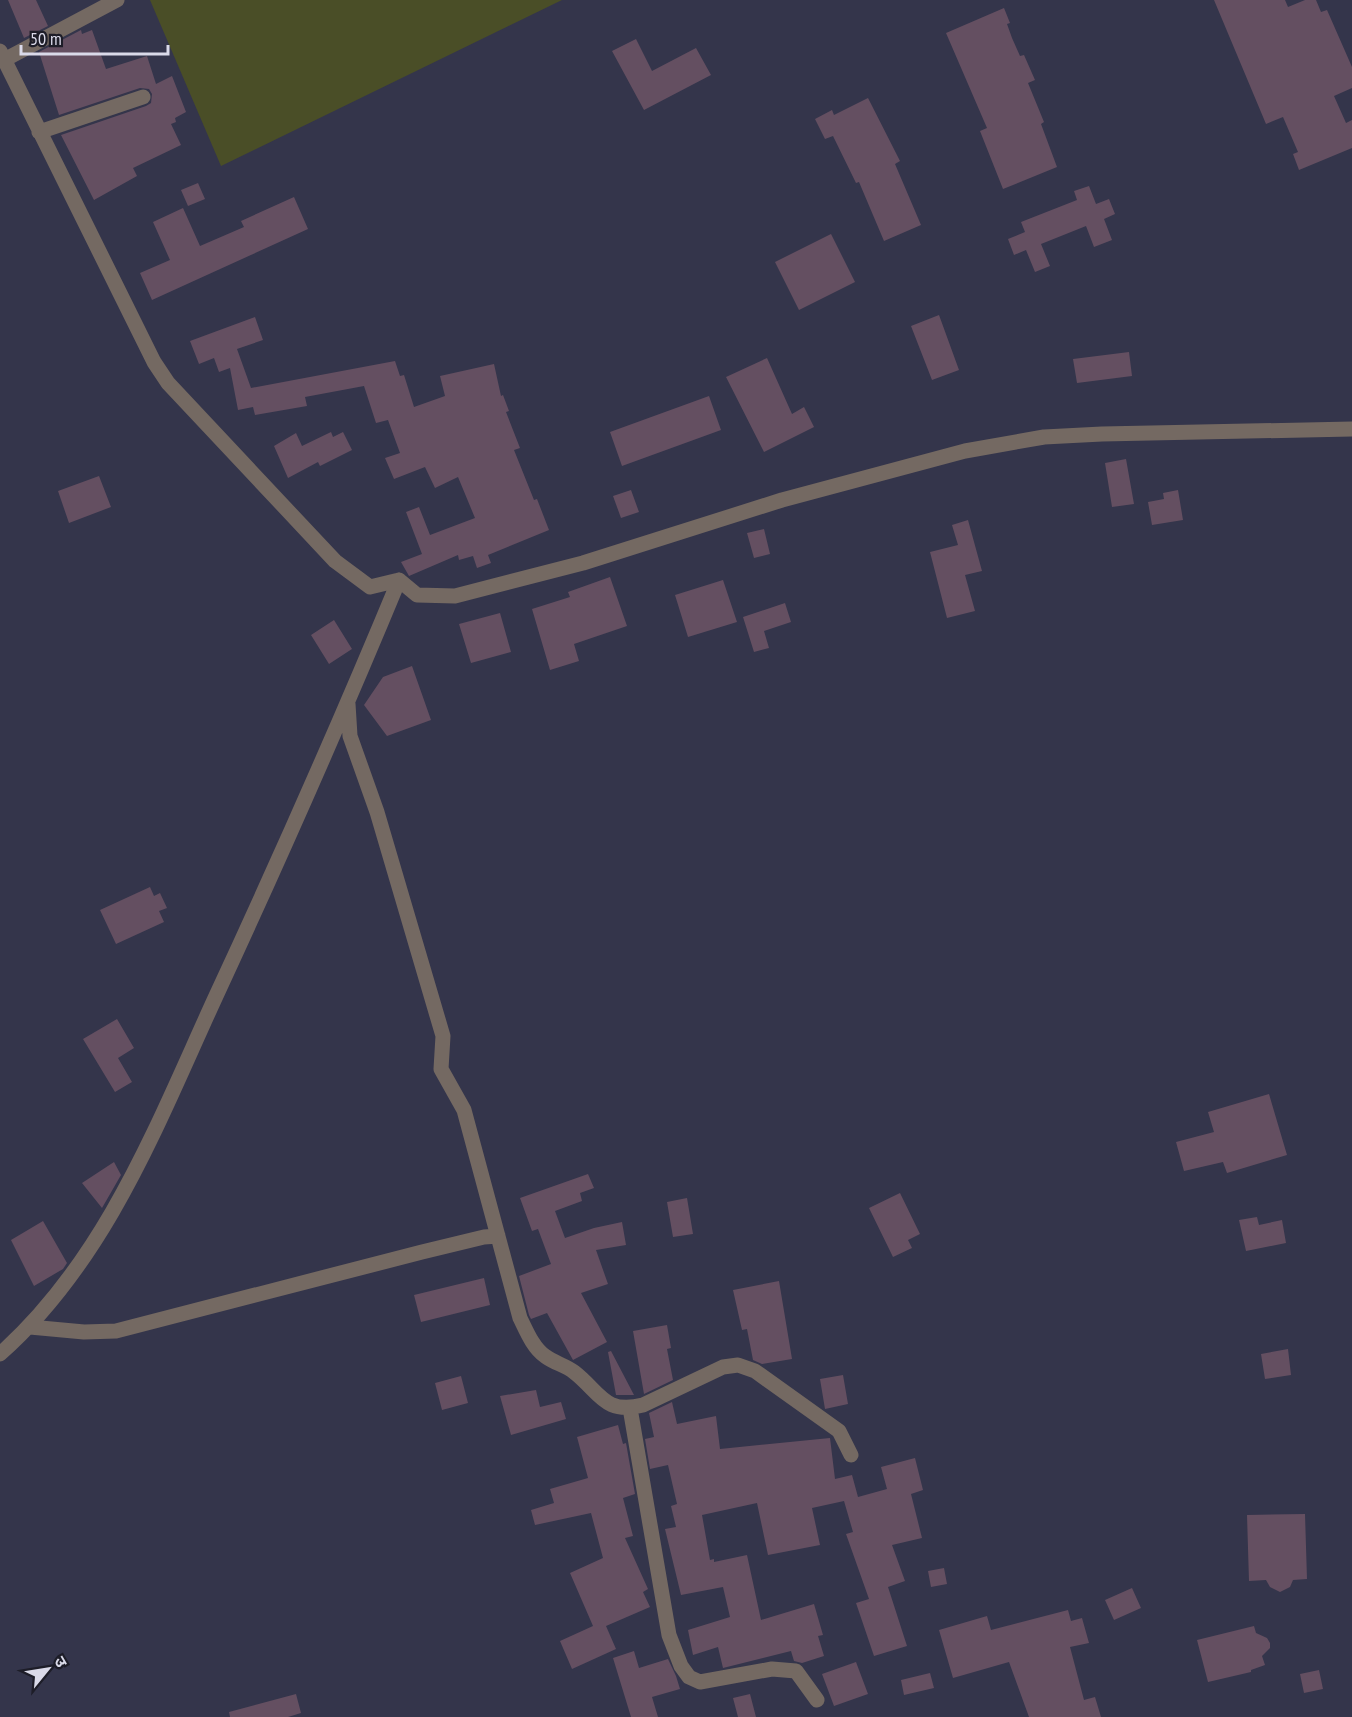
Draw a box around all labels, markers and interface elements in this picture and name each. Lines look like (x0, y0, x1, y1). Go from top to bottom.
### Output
scale bar (21, 18, 168, 56)
text: 50 m (30, 27, 62, 50)
north arrow (18, 1639, 78, 1699)
text: उ (50, 1652, 72, 1671)

